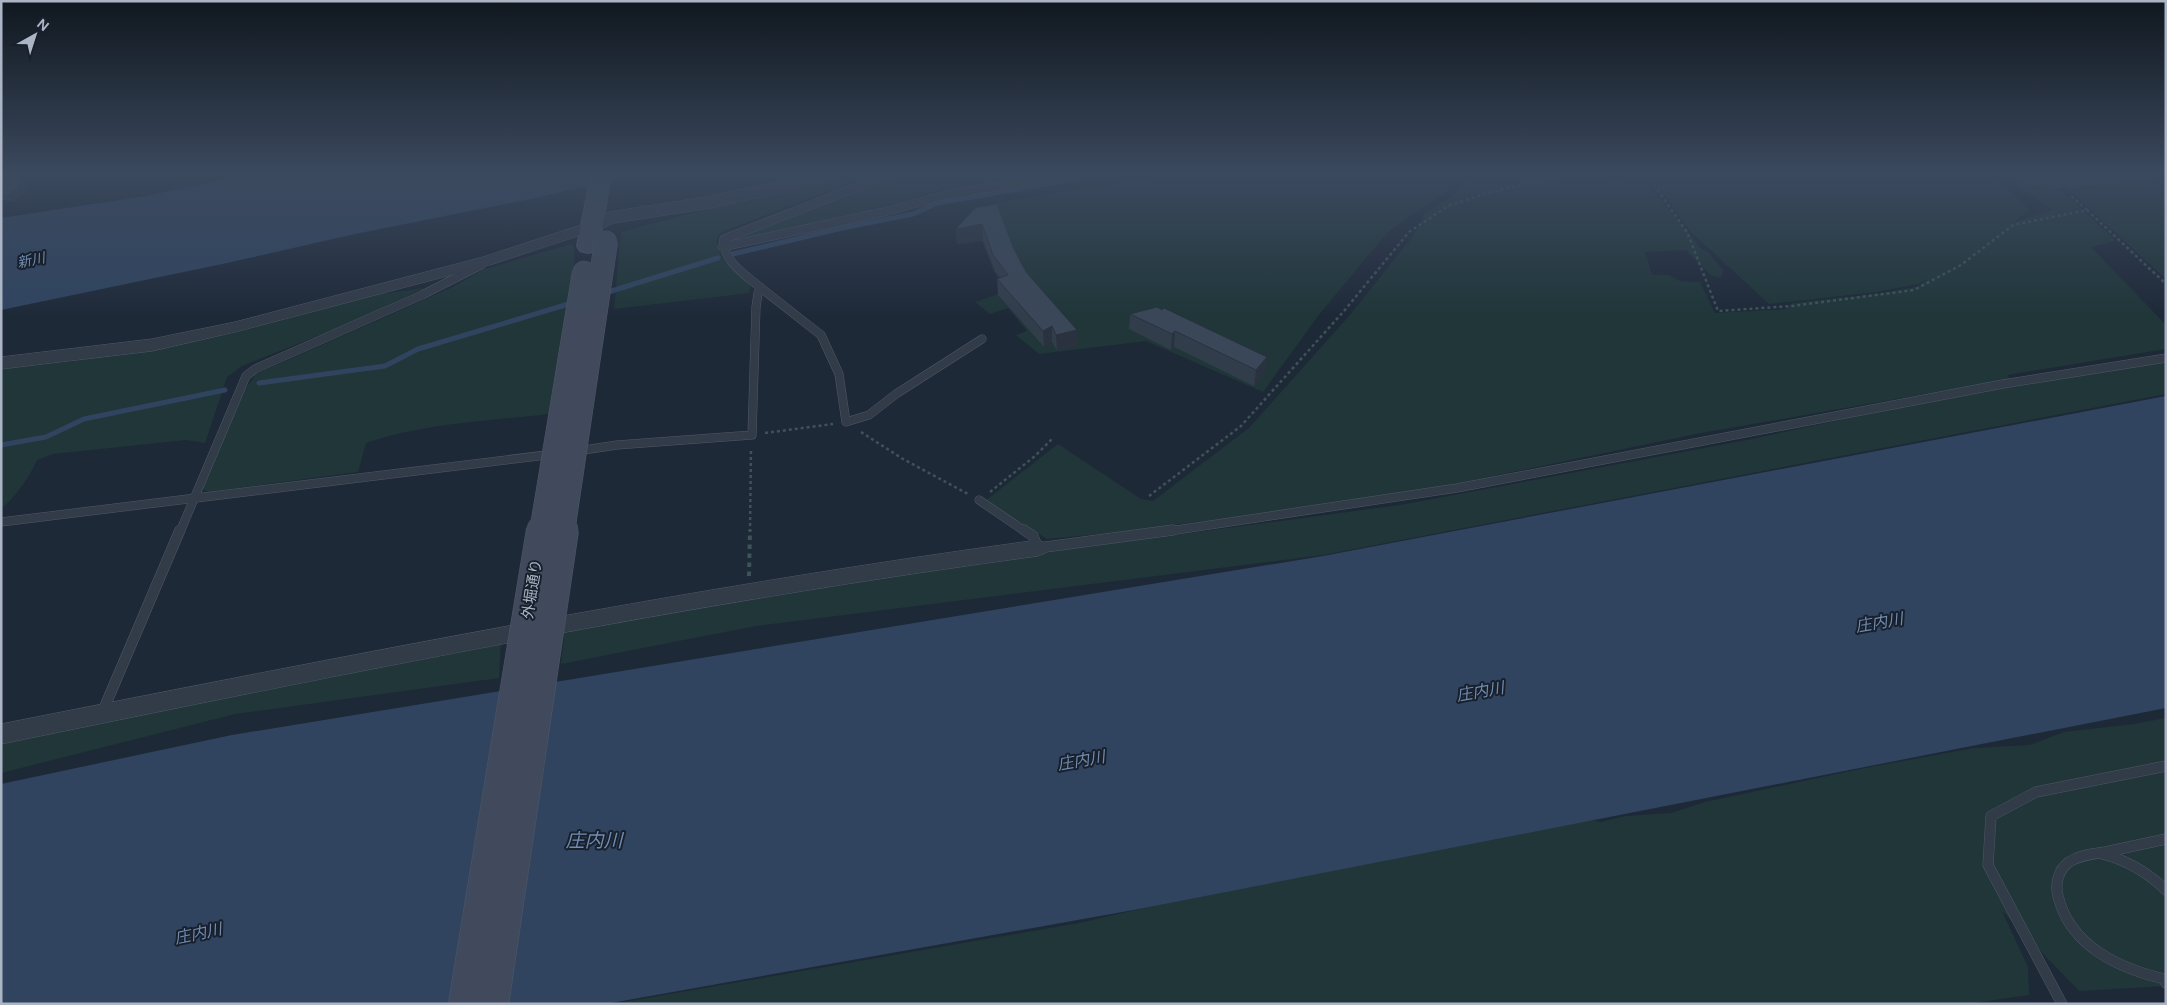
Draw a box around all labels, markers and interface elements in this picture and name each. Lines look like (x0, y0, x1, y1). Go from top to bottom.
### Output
north arrow (10, 10, 60, 60)
text: N (34, 15, 53, 35)
water label: 新川 (15, 248, 49, 272)
street label: 外堀通り (517, 558, 547, 620)
water label: 庄内川 (1854, 608, 1907, 637)
water label: 庄内川 (1455, 677, 1508, 706)
water label: 庄内川 (1056, 746, 1109, 775)
water label: 庄内川 (565, 828, 624, 853)
water label: 庄内川 (172, 918, 226, 949)

